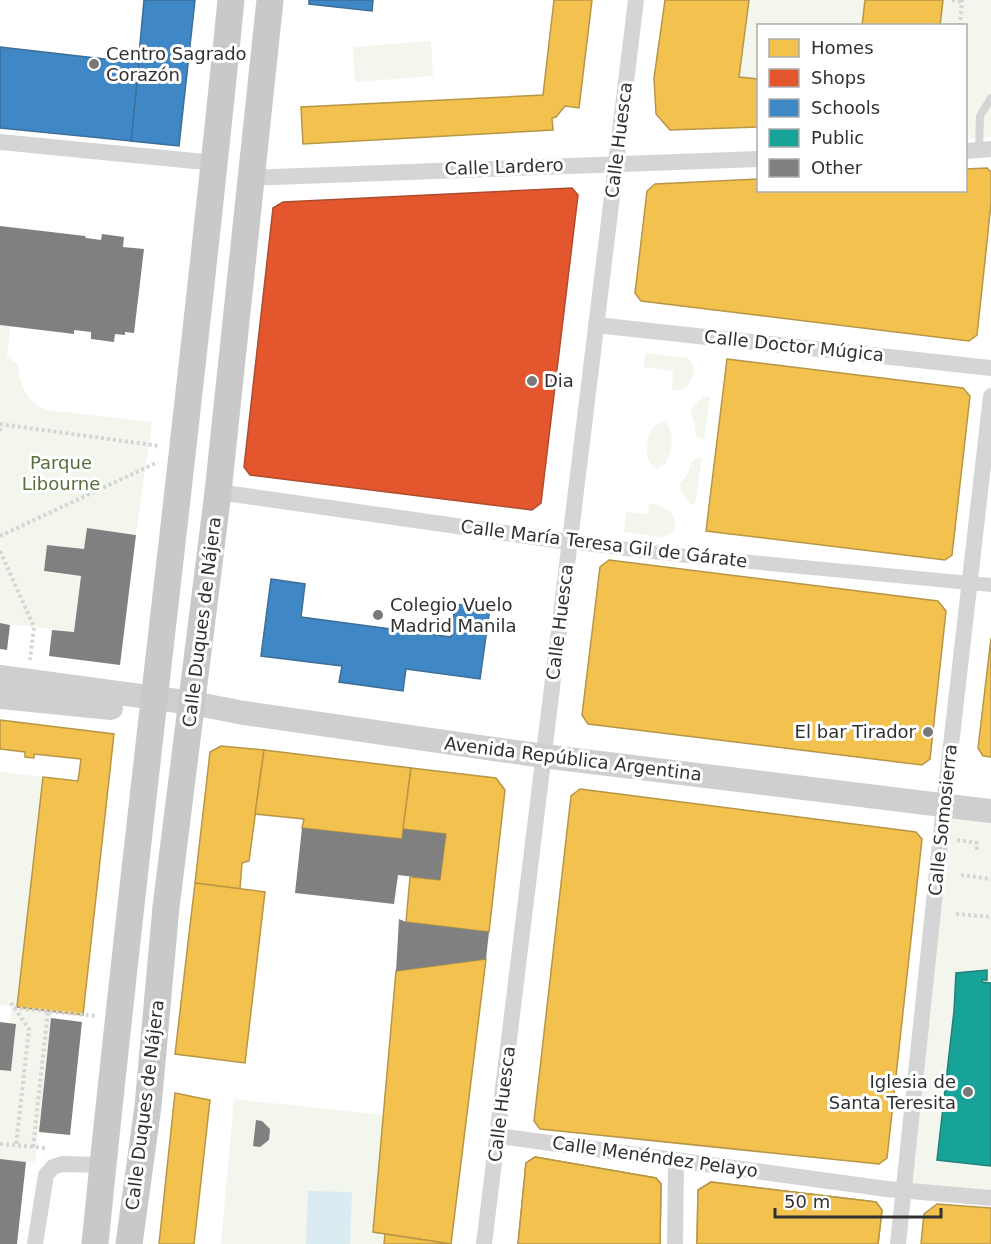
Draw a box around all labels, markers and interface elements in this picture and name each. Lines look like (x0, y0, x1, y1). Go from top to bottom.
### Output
legend (757, 24, 967, 192)
text: Homes (811, 37, 874, 58)
place label: Centro Sagrado Corazón (106, 43, 247, 85)
marker: Centro Sagrado Corazón (87, 57, 101, 71)
text: Shops (811, 67, 866, 88)
street label: Calle Huesca (601, 81, 636, 199)
text: Schools (811, 97, 880, 118)
text: Public (811, 127, 864, 148)
street label: Calle Lardero (444, 154, 564, 179)
text: Other (811, 157, 863, 178)
street label: Calle Doctor Múgica (703, 326, 885, 365)
place label: Dia (544, 370, 574, 391)
marker: Dia (525, 374, 539, 388)
park label: Parque Libourne (22, 452, 100, 494)
street label: Calle Duques de Nájera (178, 515, 225, 728)
street label: Calle María Teresa Gil de Gárate (459, 515, 749, 572)
street label: Calle Huesca (542, 563, 577, 681)
place label: Colegio Vuelo Madrid Manila (390, 594, 517, 636)
marker: Colegio Vuelo Madrid Manila (371, 608, 385, 622)
place label: El bar Tirador (795, 721, 917, 742)
marker: El bar Tirador (921, 725, 935, 739)
street label: Avenida República Argentina (443, 732, 703, 785)
street label: Calle Somosierra (924, 743, 961, 897)
street label: Calle Duques de Nájera (121, 998, 168, 1211)
street label: Calle Huesca (484, 1045, 519, 1163)
place label: Iglesia de Santa Teresita (829, 1071, 956, 1113)
marker: Iglesia de Santa Teresita (961, 1085, 975, 1099)
street label: Calle Menéndez Pelayo (551, 1132, 759, 1181)
scale bar (775, 1181, 942, 1219)
text: 50 m (784, 1191, 830, 1212)

